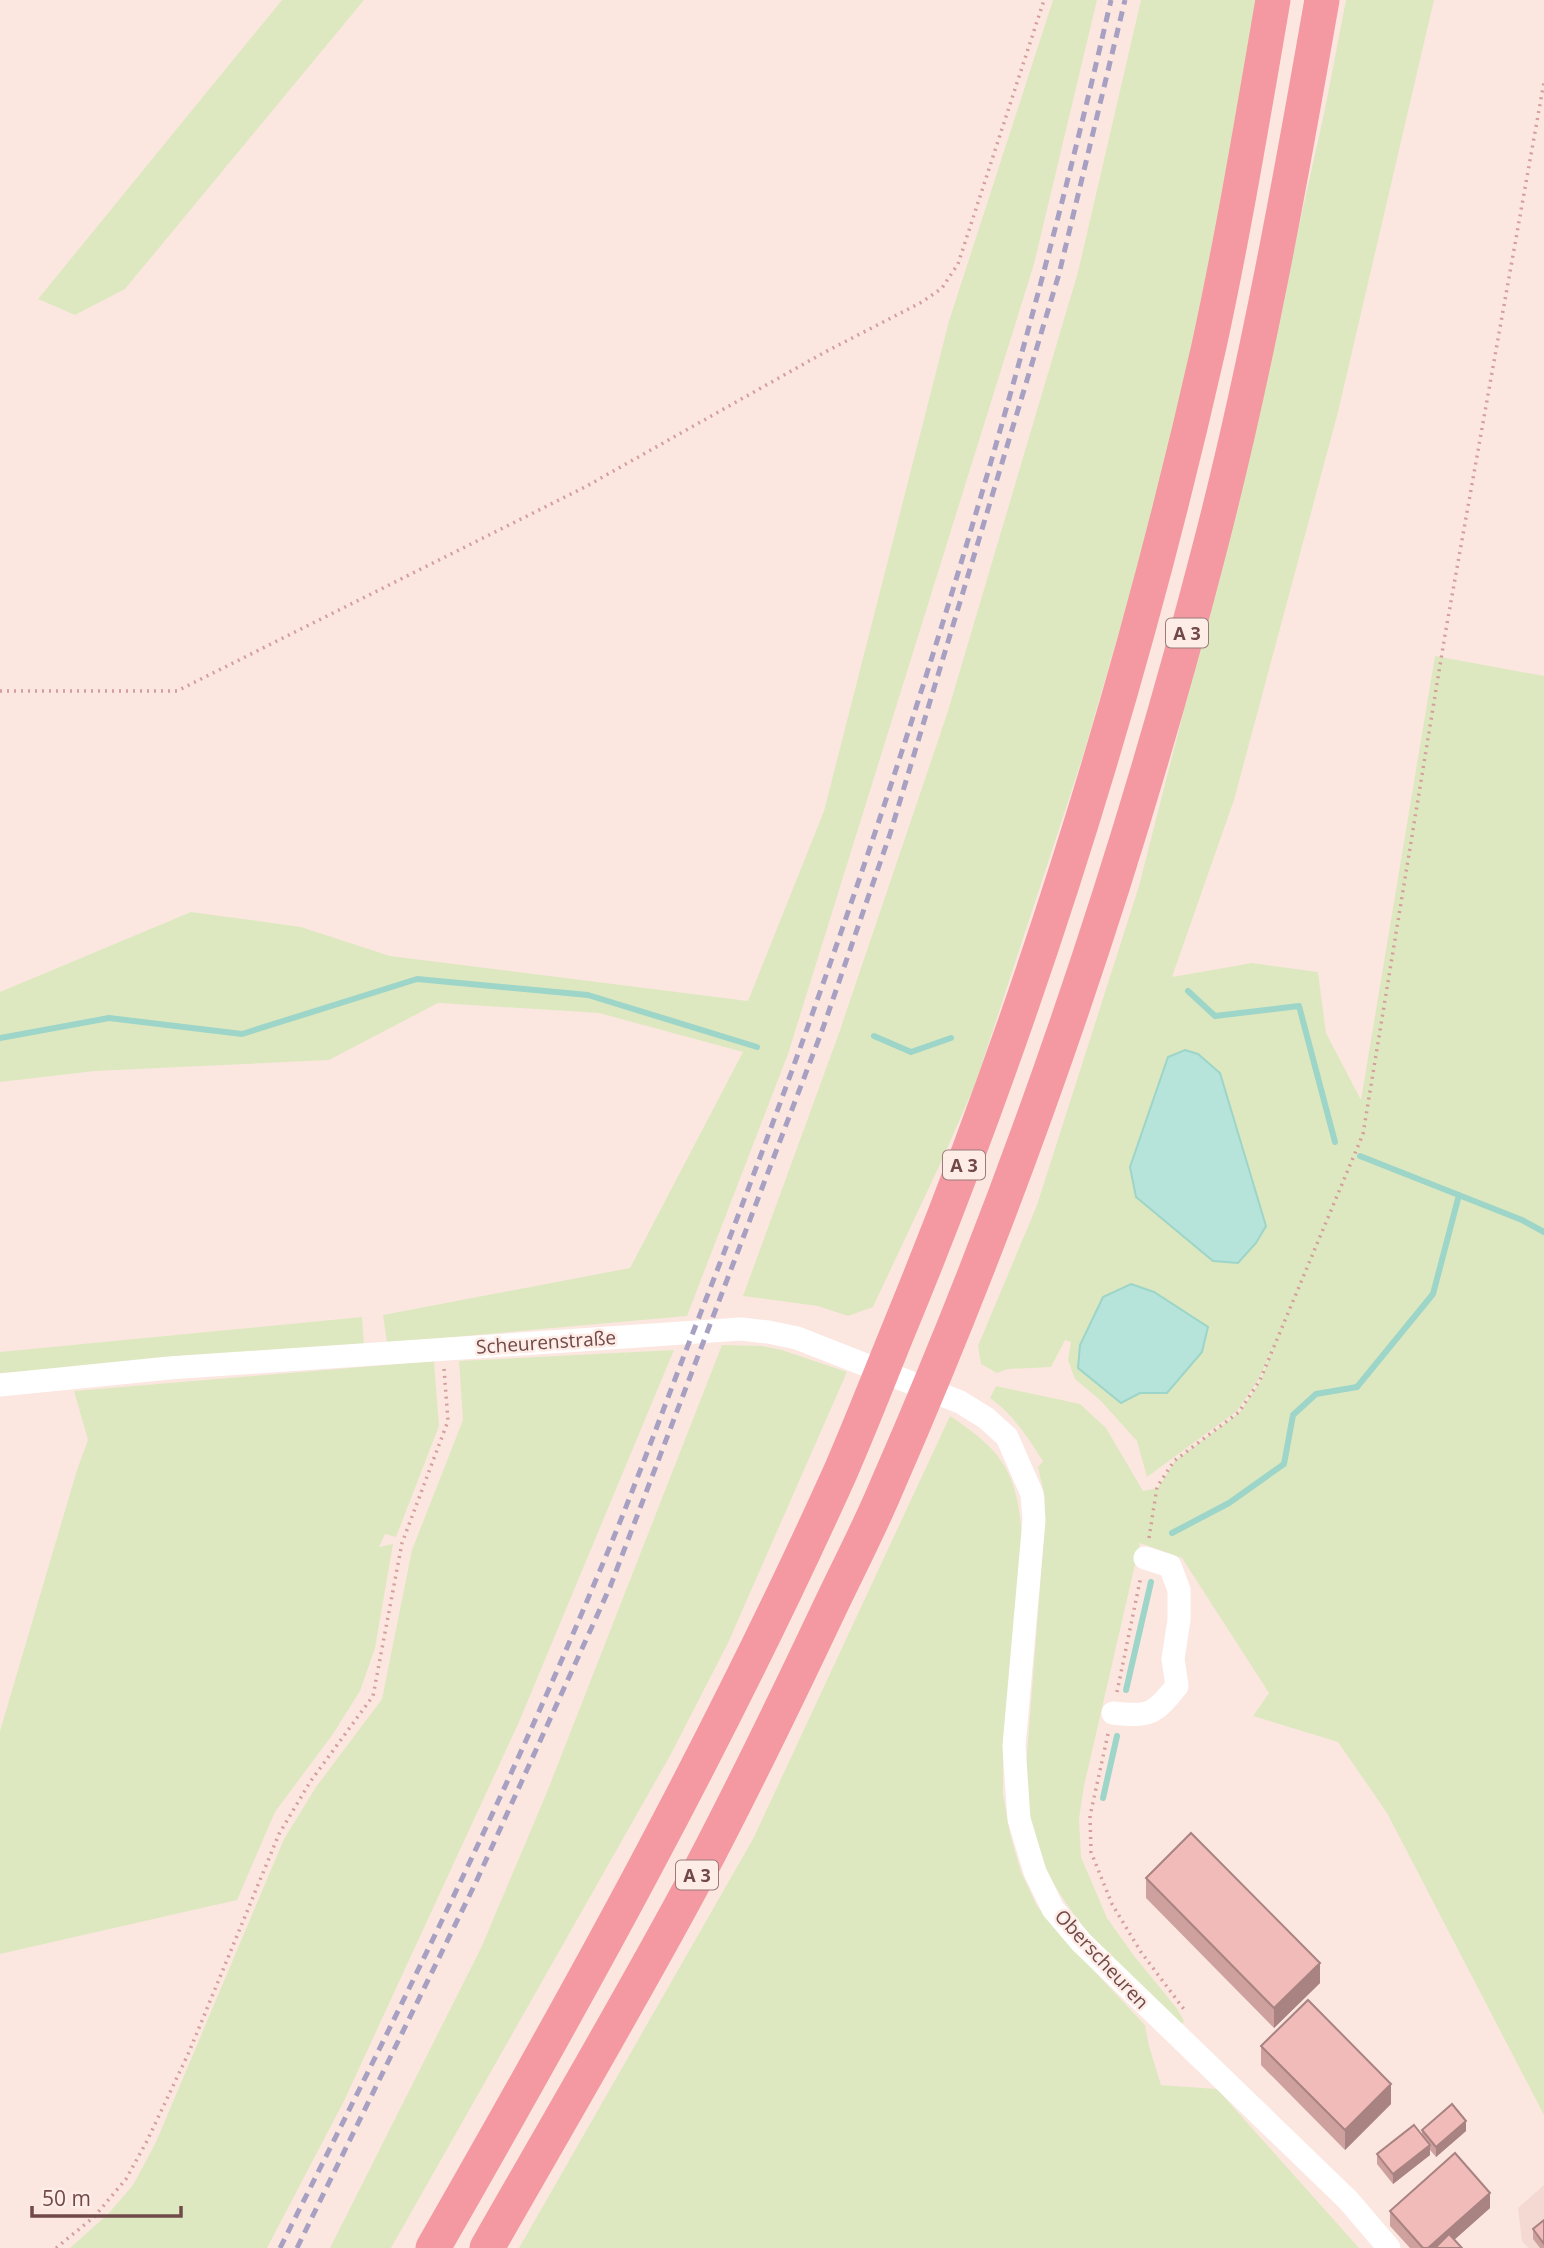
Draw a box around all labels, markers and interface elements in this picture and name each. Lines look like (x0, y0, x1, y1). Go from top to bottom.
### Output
road number: A 3 (1166, 618, 1208, 648)
road number: A 3 (943, 1150, 985, 1180)
street label: Scheurenstraße (475, 1324, 617, 1360)
road number: A 3 (676, 1860, 718, 1889)
street label: Oberscheuren (1049, 1904, 1155, 2014)
scale bar (32, 2174, 180, 2218)
text: 50 m (42, 2184, 91, 2212)

